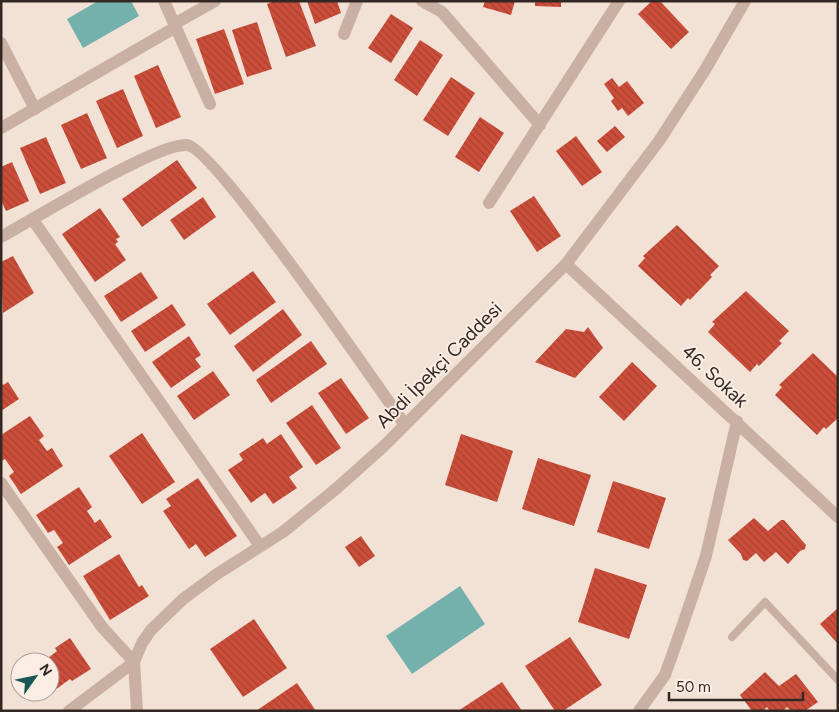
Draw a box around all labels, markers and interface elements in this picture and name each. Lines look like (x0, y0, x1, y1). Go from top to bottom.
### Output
street label: Abdi İpekçi Caddesi (371, 297, 507, 433)
street label: 46. Sokak (677, 340, 753, 413)
north arrow (10, 652, 60, 702)
text: N (35, 661, 56, 679)
scale bar (669, 670, 803, 702)
text: 50 m (676, 678, 711, 696)

